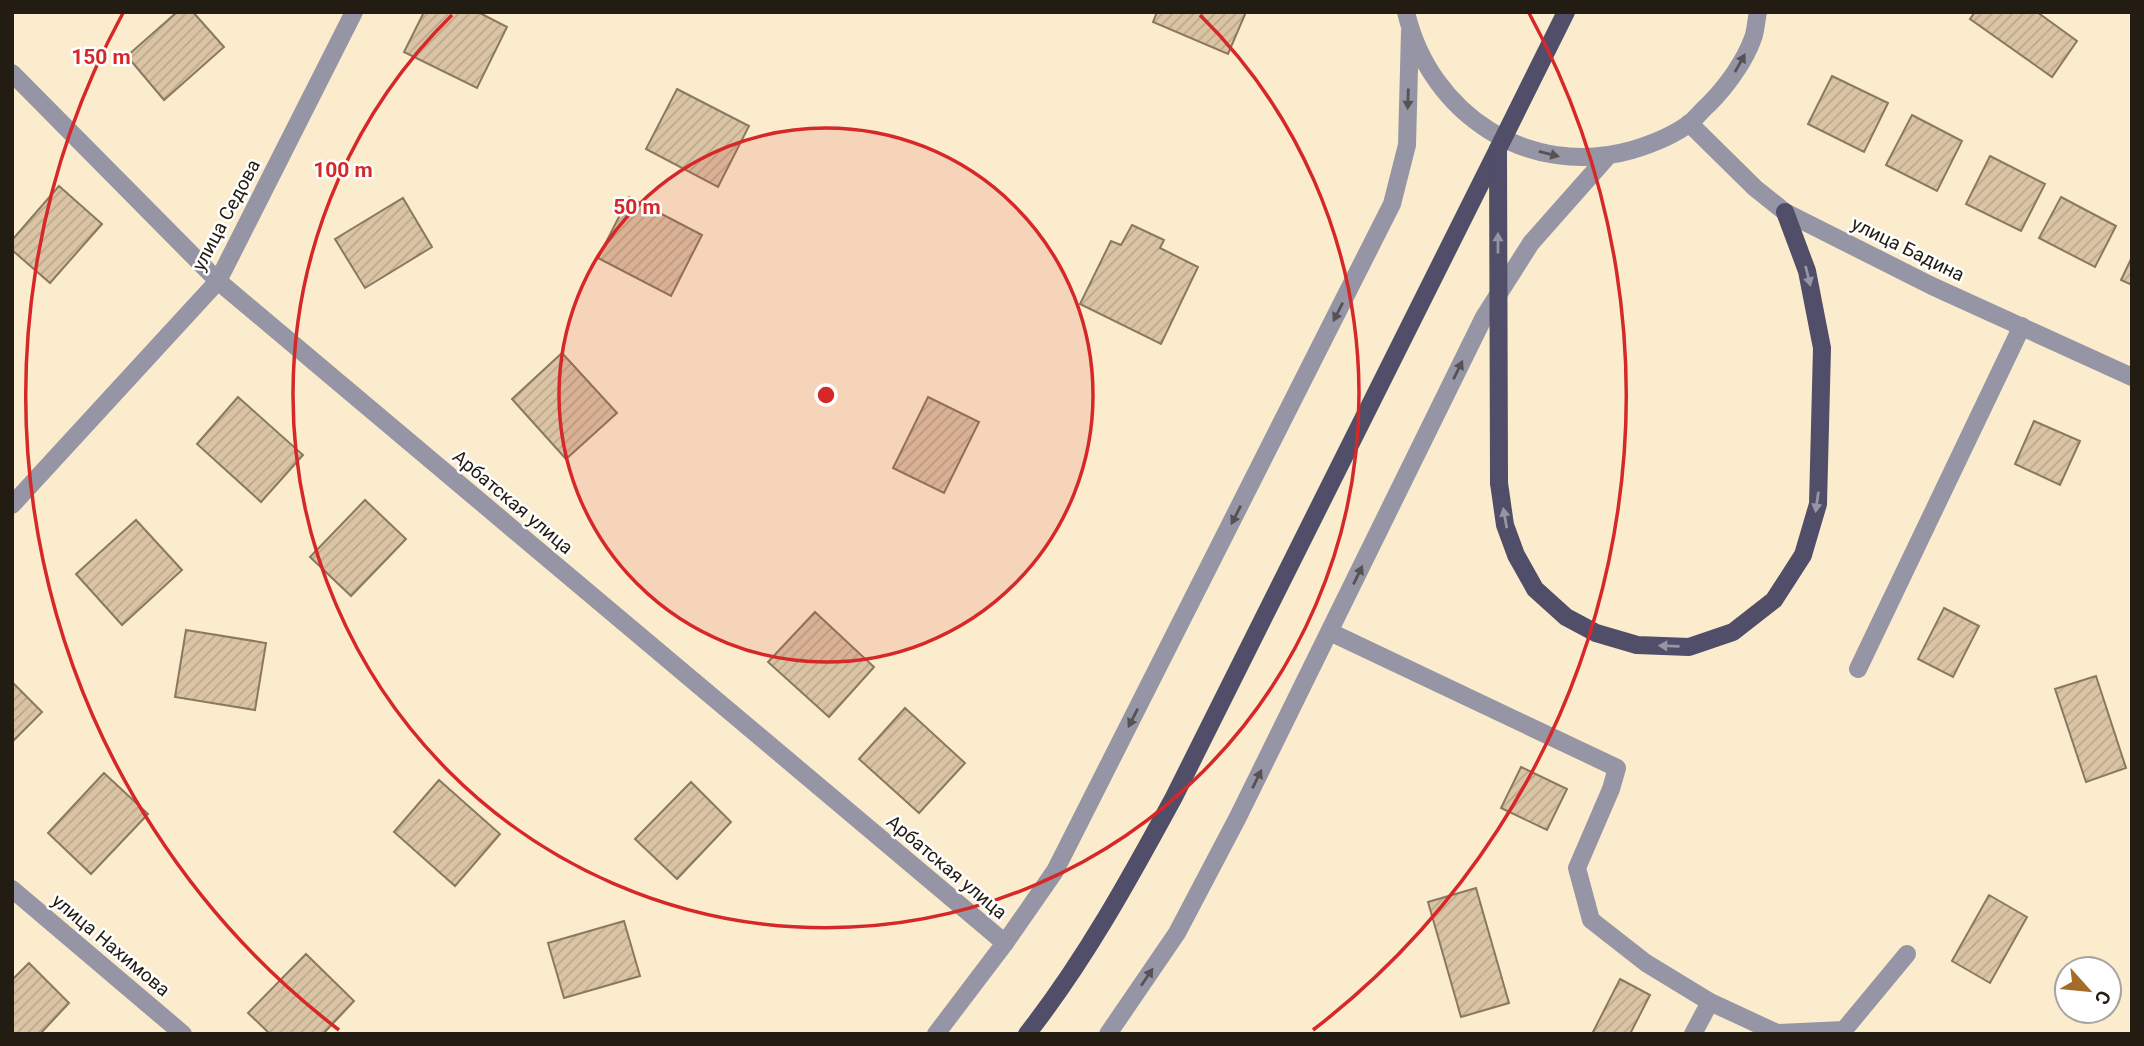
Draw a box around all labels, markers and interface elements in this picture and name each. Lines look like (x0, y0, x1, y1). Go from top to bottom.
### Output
text: 150 m (71, 45, 131, 69)
one-way arrow (1734, 53, 1746, 72)
one-way arrow (1403, 88, 1414, 110)
one-way arrow (1538, 149, 1560, 160)
street label: улица Седова (187, 155, 265, 275)
text: 100 m (313, 158, 373, 182)
text: 50 m (613, 195, 661, 219)
street label: улица Бадина (1848, 212, 1968, 286)
one-way arrow (1492, 232, 1504, 254)
one-way arrow (1803, 265, 1814, 287)
one-way arrow (1333, 302, 1344, 322)
one-way arrow (1452, 360, 1463, 380)
centre of rings (814, 383, 838, 407)
street label: Арбатская улица (448, 445, 578, 559)
one-way arrow (1811, 491, 1822, 513)
one-way arrow (1230, 505, 1241, 525)
one-way arrow (1499, 507, 1510, 529)
one-way arrow (1352, 565, 1363, 585)
one-way arrow (1657, 640, 1679, 651)
one-way arrow (1128, 708, 1139, 728)
one-way arrow (1252, 769, 1263, 789)
street label: Арбатская улица (882, 810, 1012, 924)
street label: улица Нахимова (47, 889, 175, 1001)
north arrow (2053, 955, 2123, 1025)
one-way arrow (1140, 967, 1153, 987)
text: С (2090, 987, 2116, 1008)

